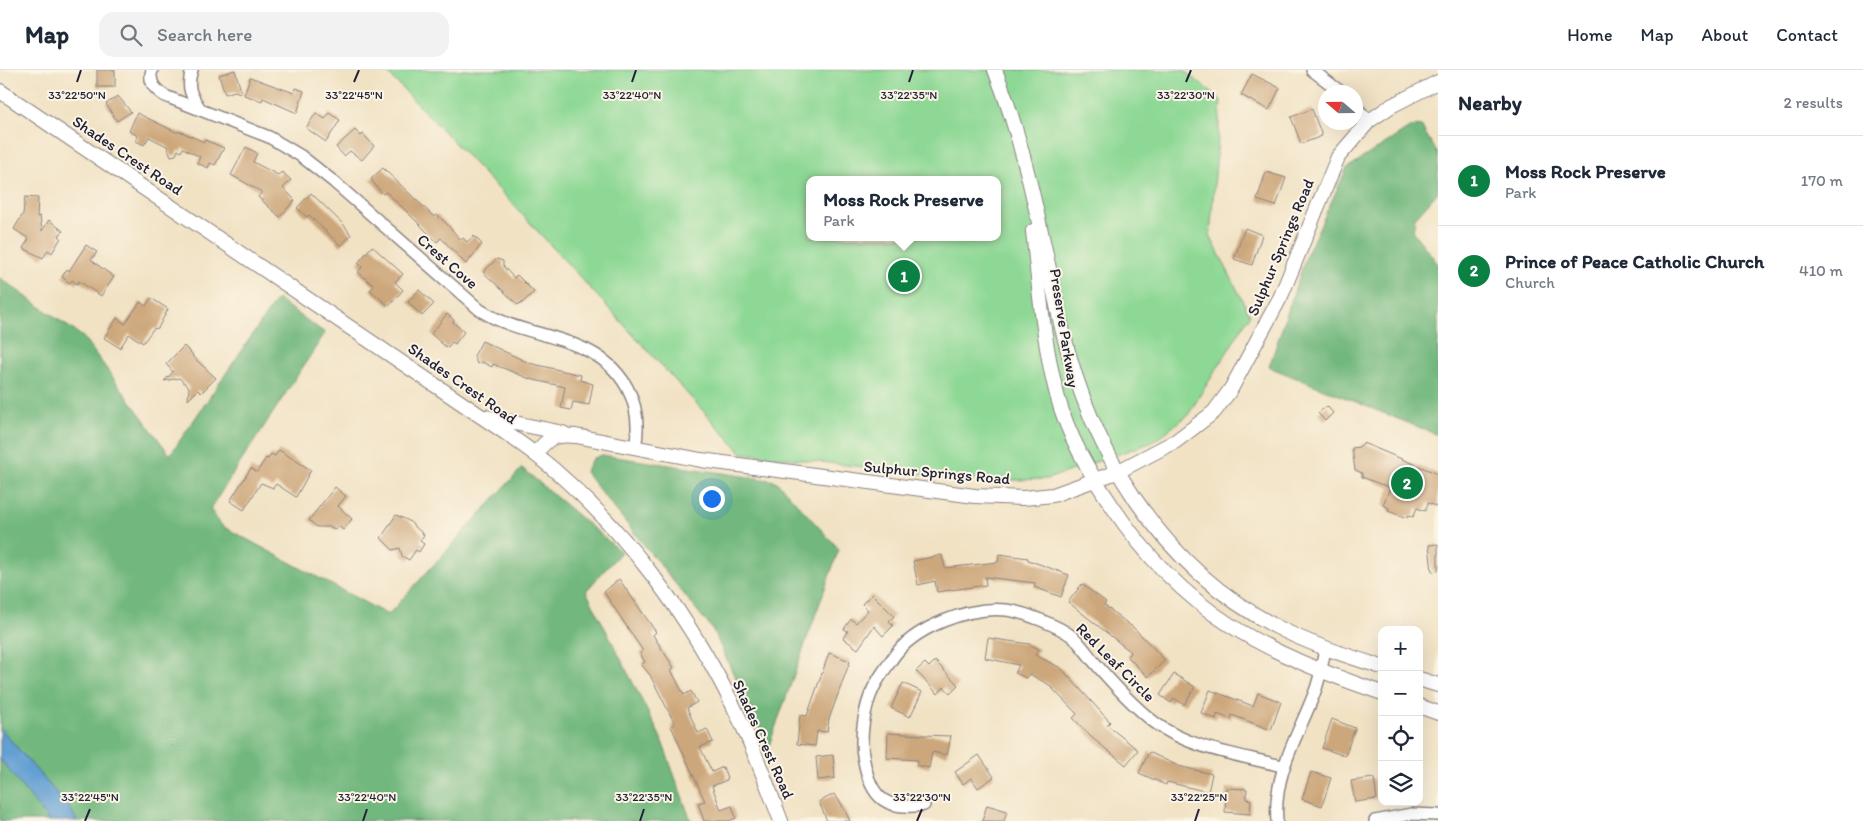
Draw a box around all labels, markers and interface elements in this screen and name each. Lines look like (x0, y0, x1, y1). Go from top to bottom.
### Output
search box (99, 12, 449, 57)
text: Map (25, 20, 69, 49)
icon: search (117, 21, 145, 49)
text: Search here (157, 23, 252, 46)
text: Home (1567, 24, 1613, 46)
text: Map (1641, 24, 1674, 46)
text: About (1702, 24, 1748, 46)
text: Contact (1776, 24, 1838, 46)
north arrow (1318, 85, 1363, 130)
text: 33°22'50"N (48, 88, 106, 102)
text: 33°22'45"N (325, 88, 383, 102)
text: 33°22'40"N (603, 88, 661, 102)
text: 33°22'35"N (881, 88, 937, 102)
text: 33°22'30"N (1157, 88, 1215, 102)
text: Nearby (1458, 90, 1522, 115)
text: 2 results (1783, 93, 1843, 112)
street label: Shades Crest Road (69, 112, 187, 199)
text: Moss Rock Preserve (1505, 160, 1666, 183)
text: 1 (1470, 171, 1478, 190)
text: 170 m (1801, 171, 1843, 190)
popup (806, 176, 1001, 241)
street label: Sulphur Springs Road (1243, 176, 1318, 319)
text: Park (1505, 183, 1536, 202)
text: Moss Rock Preserve (823, 188, 984, 211)
text: Park (823, 211, 855, 230)
street label: Crest Cove (413, 230, 482, 293)
text: Prince of Peace Catholic Church (1505, 250, 1764, 273)
pin: 1 (888, 257, 920, 295)
text: 2 (1470, 261, 1478, 280)
text: 410 m (1799, 261, 1843, 280)
street label: Preserve Parkway (1046, 267, 1083, 390)
text: Church (1505, 273, 1555, 292)
street label: Shades Crest Road (405, 339, 521, 428)
street label: Sulphur Springs Road (863, 457, 1011, 488)
pin: 2 (1391, 464, 1423, 502)
your location (699, 486, 725, 512)
street label: Red Leaf Circle (1072, 619, 1159, 706)
map controls (1378, 626, 1423, 806)
button: + (1378, 626, 1423, 671)
button: − (1378, 671, 1423, 716)
street label: Shades Crest Road (729, 677, 798, 802)
button: locate (1378, 716, 1423, 761)
button: layers (1378, 761, 1423, 806)
text: 33°22'45"N (61, 790, 119, 804)
text: 33°22'40"N (338, 790, 396, 804)
text: 33°22'35"N (616, 790, 672, 804)
text: 33°22'30"N (893, 790, 951, 804)
text: 33°22'25"N (1171, 790, 1227, 804)

